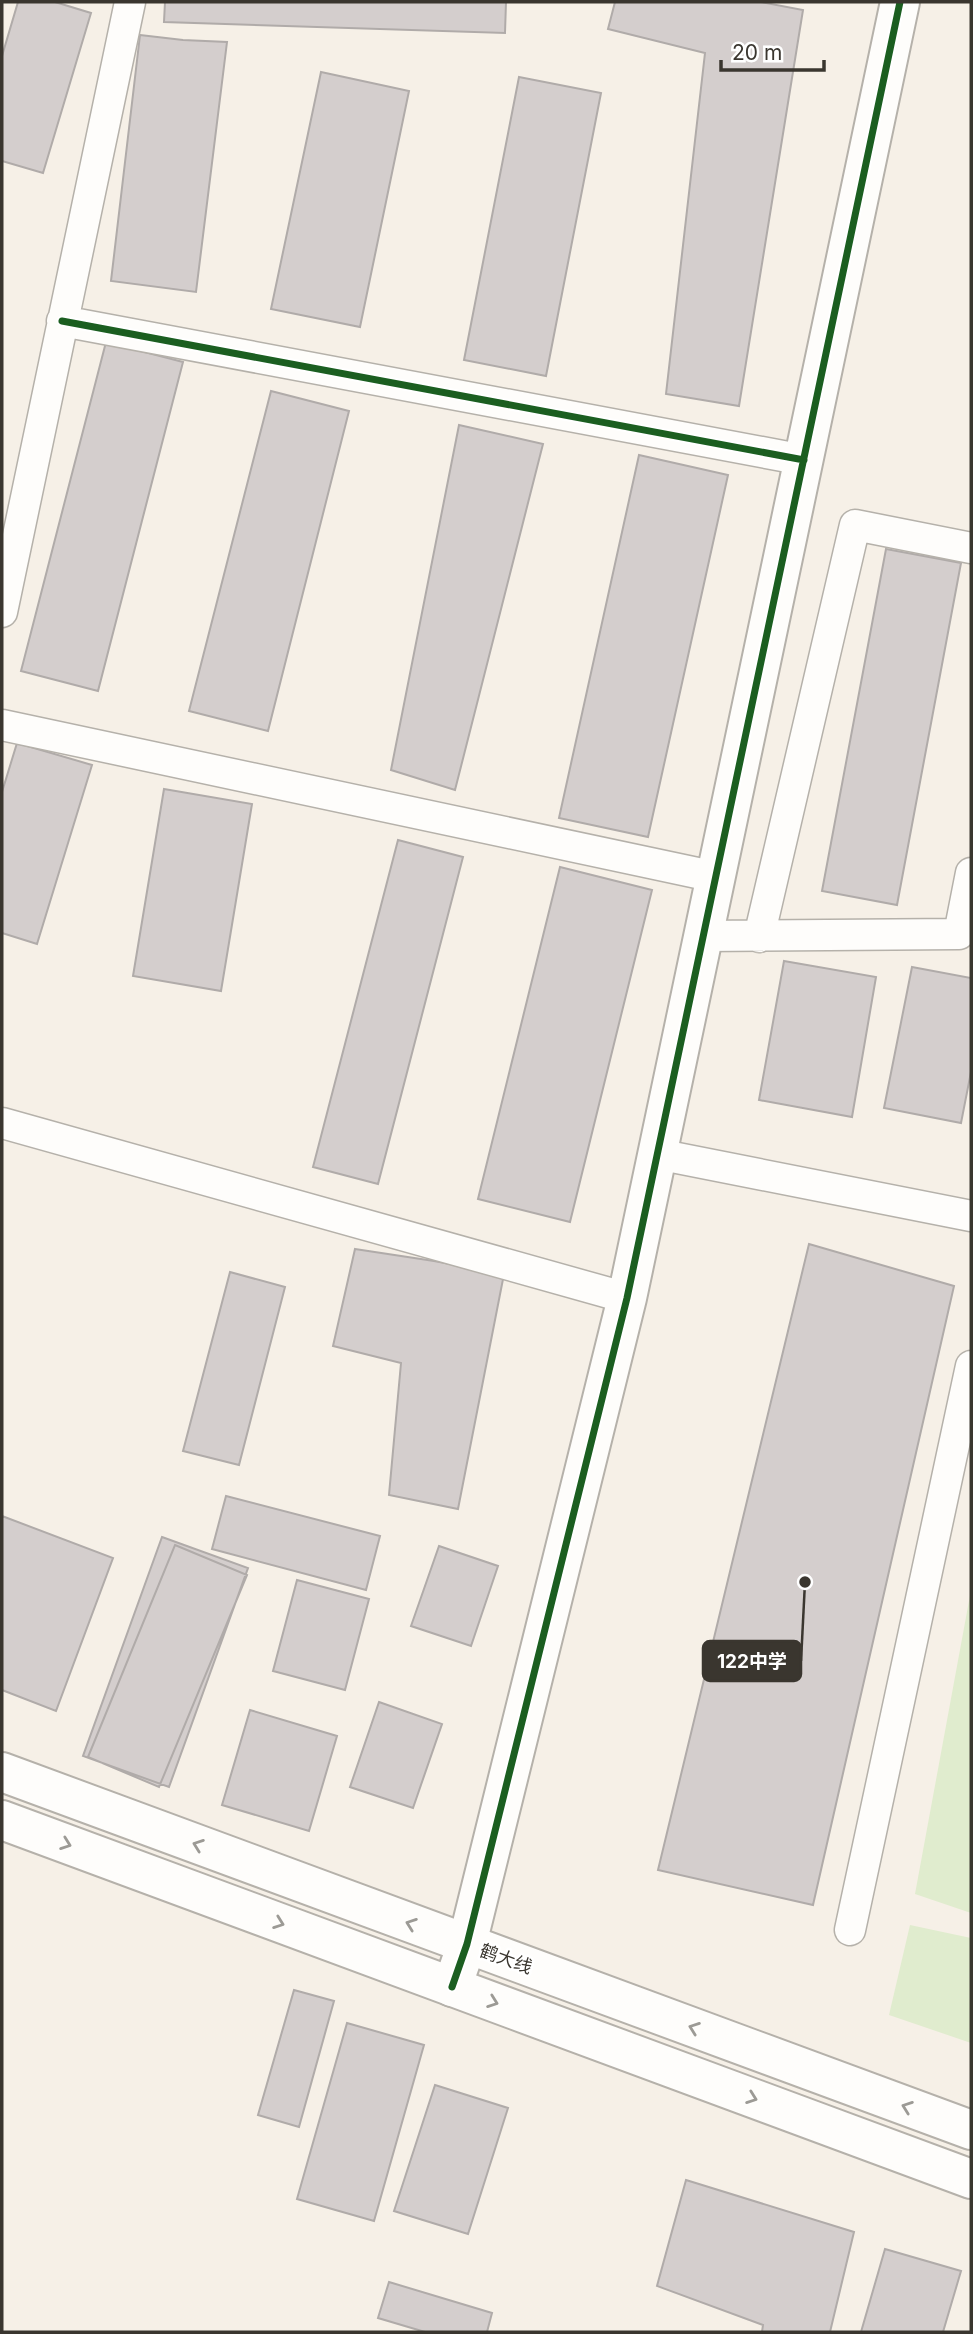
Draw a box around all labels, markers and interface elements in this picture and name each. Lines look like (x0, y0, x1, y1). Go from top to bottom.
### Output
scale bar (721, 28, 824, 72)
text: 20 m (732, 40, 782, 65)
callout: 122中学 (703, 1641, 801, 1681)
text: 122中学 (717, 1650, 787, 1673)
one-way arrow (59, 1836, 71, 1850)
one-way arrow (193, 1839, 205, 1853)
one-way arrow (273, 1915, 285, 1929)
one-way arrow (406, 1918, 418, 1932)
street label: 鹤大线 (477, 1939, 535, 1978)
one-way arrow (486, 1994, 498, 2008)
one-way arrow (688, 2022, 700, 2036)
one-way arrow (745, 2089, 757, 2103)
one-way arrow (902, 2101, 914, 2115)

